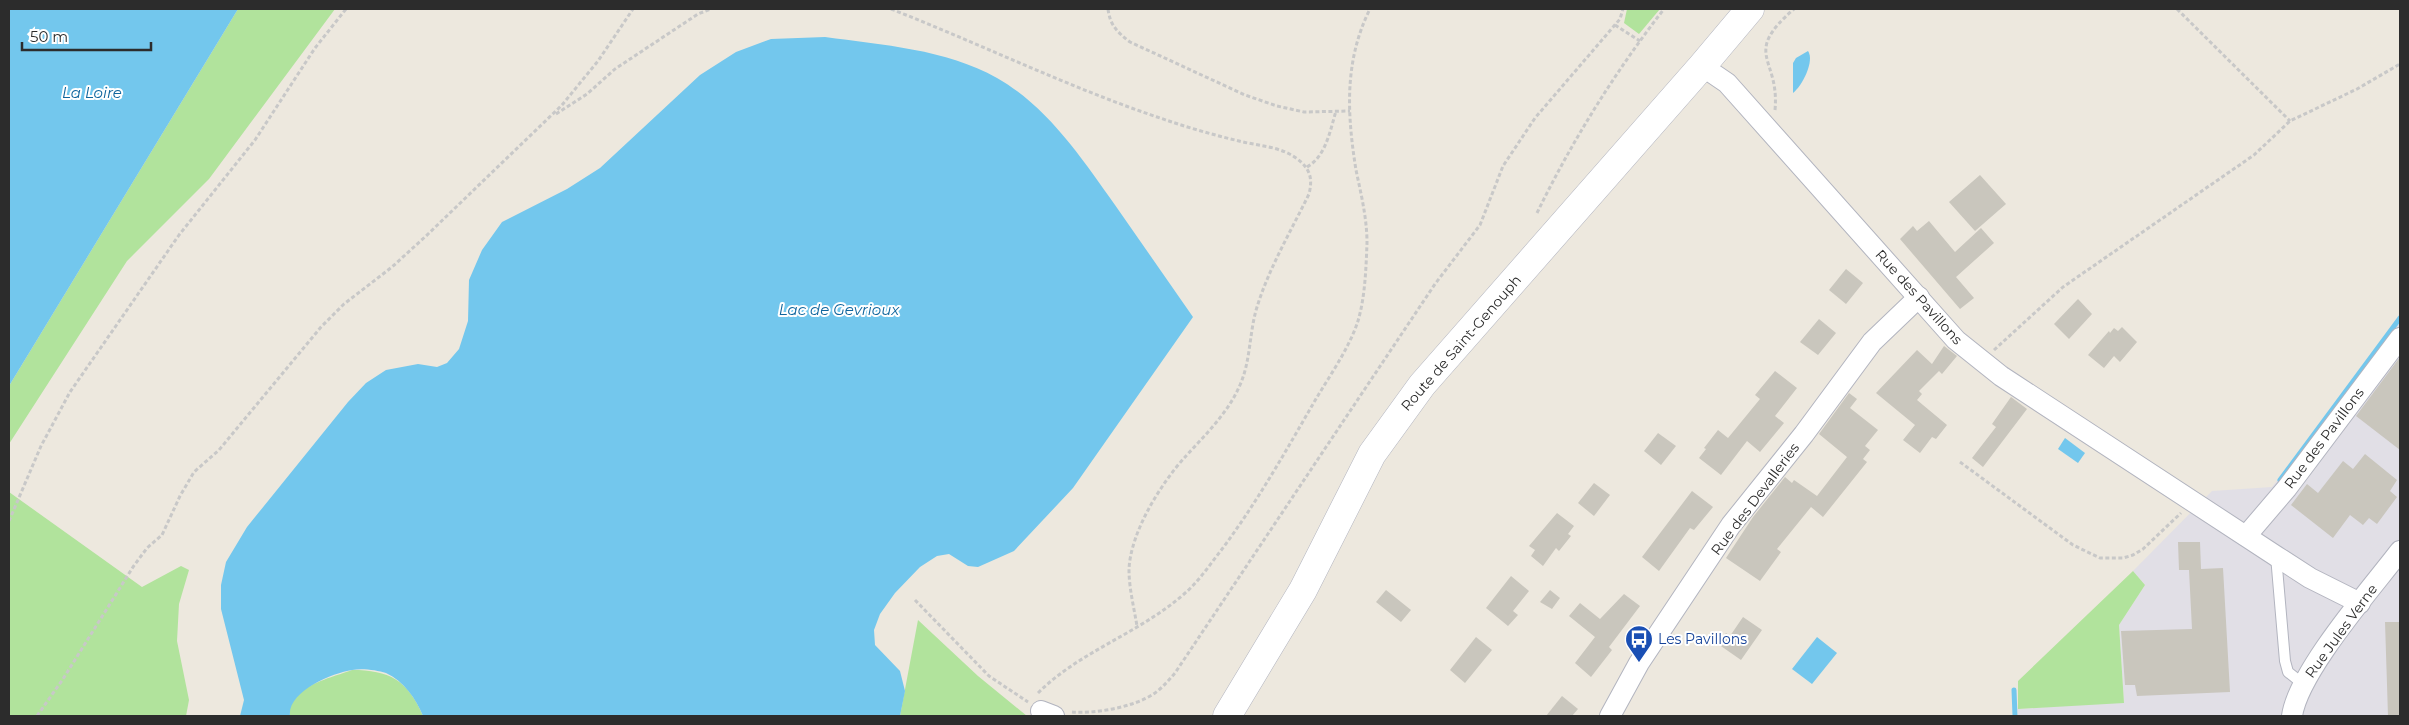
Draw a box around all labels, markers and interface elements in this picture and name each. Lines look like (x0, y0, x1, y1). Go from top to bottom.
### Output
scale bar (22, 20, 151, 52)
text: 50 m (30, 27, 68, 46)
water label: La Loire (62, 83, 122, 102)
street label: Rue des Pavillons (1871, 246, 1967, 348)
street label: Route de Saint-Genouph (1397, 271, 1525, 415)
water label: Lac de Gevrioux (779, 300, 900, 319)
street label: Rue des Pavillons (2280, 384, 2368, 492)
street label: Rue des Devalleries (1707, 439, 1803, 559)
street label: Rue Jules Verne (2301, 581, 2381, 681)
bus stop icon: Les Pavillons (1624, 624, 1654, 663)
place label: Les Pavillons (1658, 630, 1747, 648)

